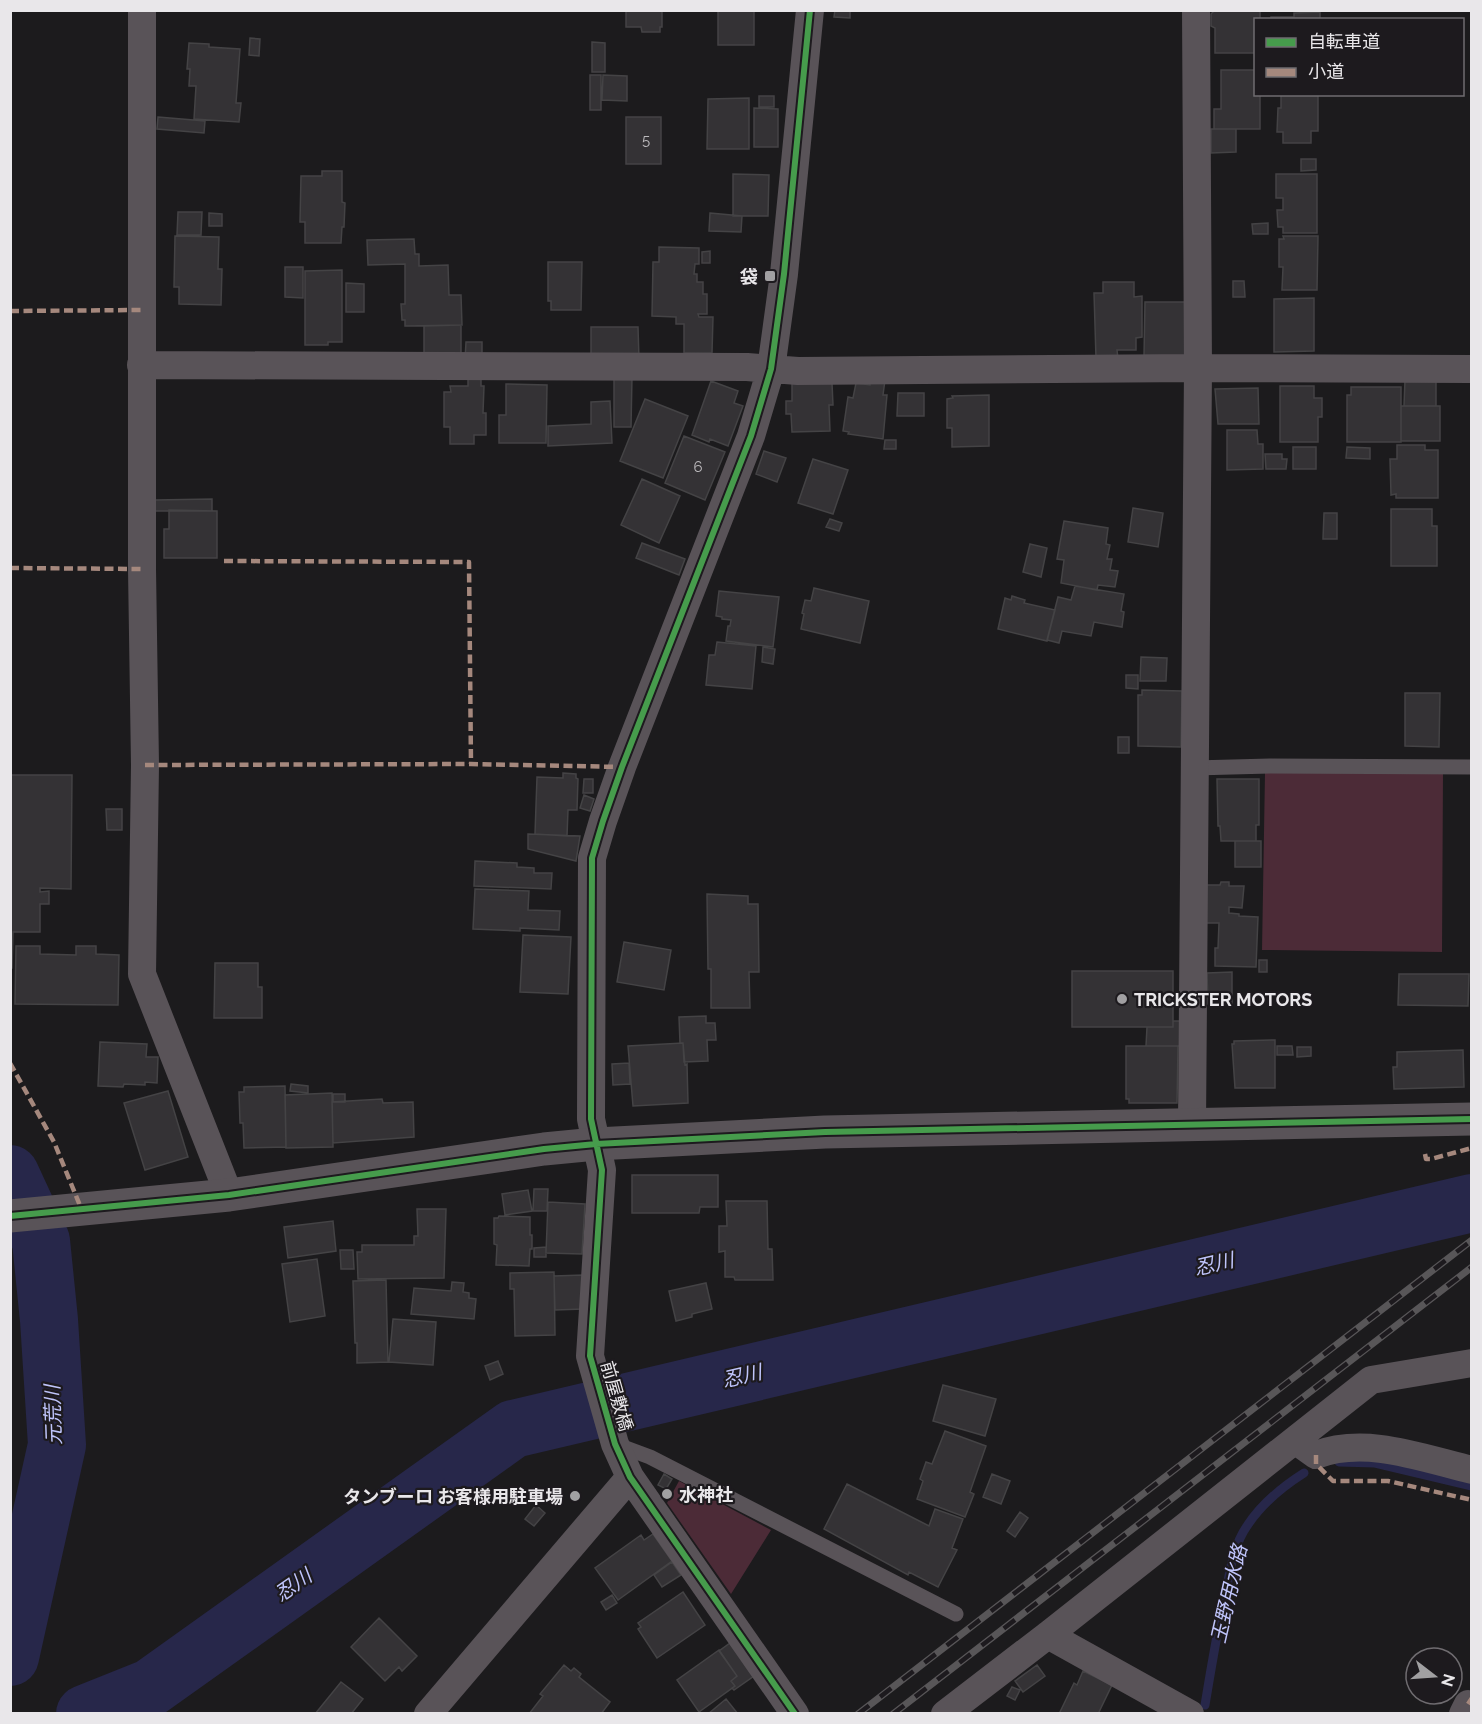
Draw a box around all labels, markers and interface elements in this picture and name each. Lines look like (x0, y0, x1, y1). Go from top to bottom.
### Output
legend (1254, 18, 1464, 96)
text: 自転車道 (1308, 31, 1380, 52)
text: 小道 (1308, 61, 1344, 82)
house number: 5 (642, 131, 650, 149)
place label: 袋 (740, 266, 758, 287)
marker: 袋 (763, 269, 777, 283)
house number: 6 (693, 458, 703, 476)
place label: TRICKSTER MOTORS (1134, 989, 1312, 1010)
marker: TRICKSTER MOTORS (1115, 992, 1129, 1006)
water label: 忍川 (1192, 1247, 1238, 1280)
street label: 前屋敷橋 (597, 1359, 637, 1433)
water label: 忍川 (720, 1359, 766, 1392)
water label: 元荒川 (40, 1383, 66, 1445)
place label: 水神社 (679, 1484, 733, 1505)
place label: タンブーロ お客様用駐車場 (343, 1486, 563, 1507)
marker: 水神社 (660, 1487, 674, 1501)
marker: タンブーロ お客様用駐車場 (568, 1489, 582, 1503)
water label: 玉野用水路 (1206, 1541, 1252, 1645)
water label: 忍川 (270, 1563, 318, 1606)
north arrow (1404, 1646, 1464, 1706)
text: N (1437, 1672, 1459, 1689)

